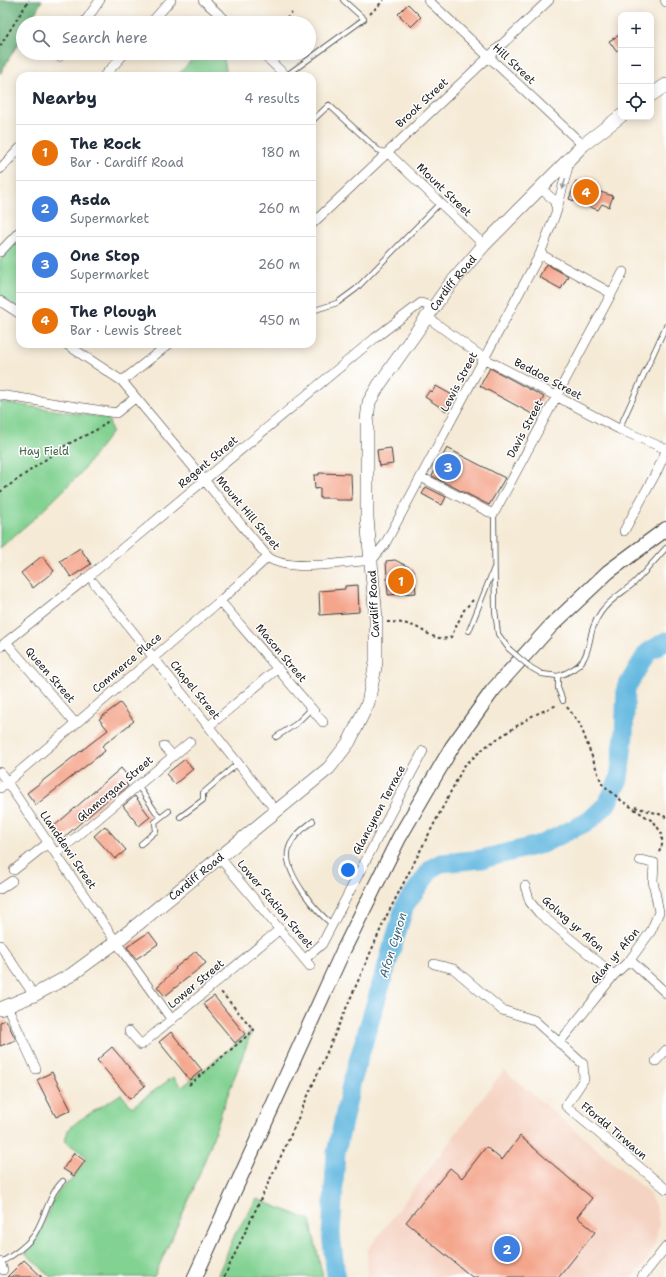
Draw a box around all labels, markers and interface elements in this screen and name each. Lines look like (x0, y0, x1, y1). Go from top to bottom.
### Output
map controls (618, 12, 654, 120)
button: + (618, 12, 654, 48)
search box (16, 16, 316, 60)
icon: search (30, 27, 52, 49)
text: Search here (62, 28, 148, 48)
street label: Hill Street (489, 40, 539, 88)
button: − (618, 48, 654, 84)
street label: Brook Street (392, 75, 452, 131)
button: locate (618, 84, 654, 120)
text: Nearby (32, 87, 97, 109)
text: 4 results (244, 90, 300, 107)
text: The Rock (70, 134, 141, 154)
text: 1 (42, 144, 48, 161)
text: 180 m (261, 144, 300, 161)
text: Bar · Cardiff Road (70, 154, 184, 171)
street label: Mount Street (413, 160, 475, 220)
pin: 4 (573, 177, 599, 207)
one-way arrow (561, 178, 567, 190)
text: Asda (70, 190, 110, 210)
text: 2 (40, 200, 50, 217)
text: 260 m (258, 200, 300, 217)
text: Supermarket (70, 210, 149, 227)
text: One Stop (70, 246, 140, 266)
street label: Cardiff Road (426, 252, 480, 314)
text: 3 (40, 256, 50, 273)
text: 260 m (258, 256, 300, 273)
text: Supermarket (70, 266, 149, 283)
text: The Plough (70, 302, 157, 322)
text: 4 (40, 312, 50, 329)
text: 450 m (259, 312, 300, 329)
text: Bar · Lewis Street (70, 322, 182, 339)
street label: Lewis Street (437, 349, 481, 415)
street label: Beddoe Street (511, 355, 585, 403)
street label: Davis Street (503, 397, 547, 461)
street label: Regent Street (175, 432, 241, 491)
park label: Hay Field (19, 444, 69, 459)
pin: 3 (435, 452, 461, 482)
street label: Mount Hill Street (213, 473, 284, 553)
pin: 1 (388, 566, 414, 596)
street label: Cardiff Road (365, 570, 383, 638)
street label: Mason Street (252, 621, 310, 686)
street label: Commerce Place (89, 630, 165, 696)
street label: Queen Street (22, 644, 79, 706)
street label: Chapel Street (167, 657, 224, 723)
street label: Glamorgan Street (74, 752, 157, 825)
street label: Glancynon Terrace (349, 763, 409, 857)
street label: Llanddewi Street (36, 808, 100, 892)
street label: Cardiff Road (165, 849, 227, 904)
street label: Lower Station Street (234, 857, 317, 951)
your location (338, 860, 358, 880)
street label: Golwg yr Afon (539, 893, 608, 955)
water label: Afon Cynon (376, 910, 410, 980)
street label: Glan yr Afon (587, 925, 643, 987)
street label: Lower Street (165, 956, 227, 1012)
street label: Ffordd Tirwaun (578, 1099, 650, 1163)
pin: 2 (494, 1234, 520, 1264)

